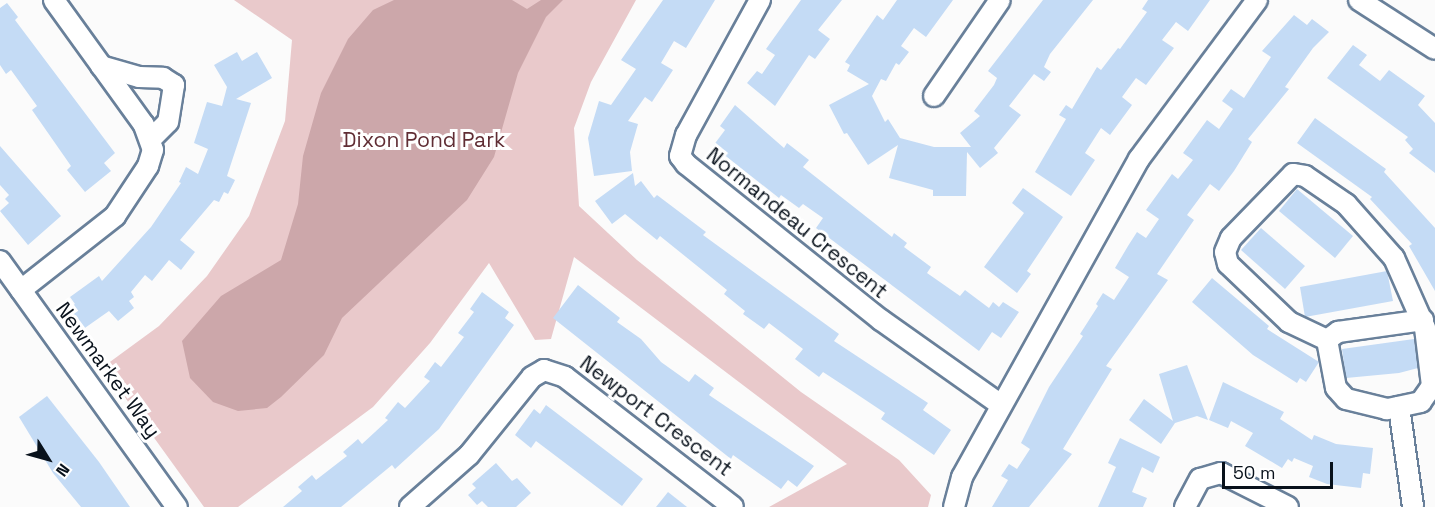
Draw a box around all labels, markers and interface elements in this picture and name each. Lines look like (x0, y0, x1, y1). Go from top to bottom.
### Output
park label: Dixon Pond Park (343, 127, 505, 153)
street label: Normandeau Crescent (701, 142, 893, 304)
street label: Newmarket Way (50, 297, 166, 443)
street label: Newport Crescent (575, 351, 737, 481)
north arrow (18, 429, 78, 489)
scale bar (1225, 450, 1336, 488)
text: N (51, 460, 74, 481)
text: 50 m (1233, 461, 1275, 484)

